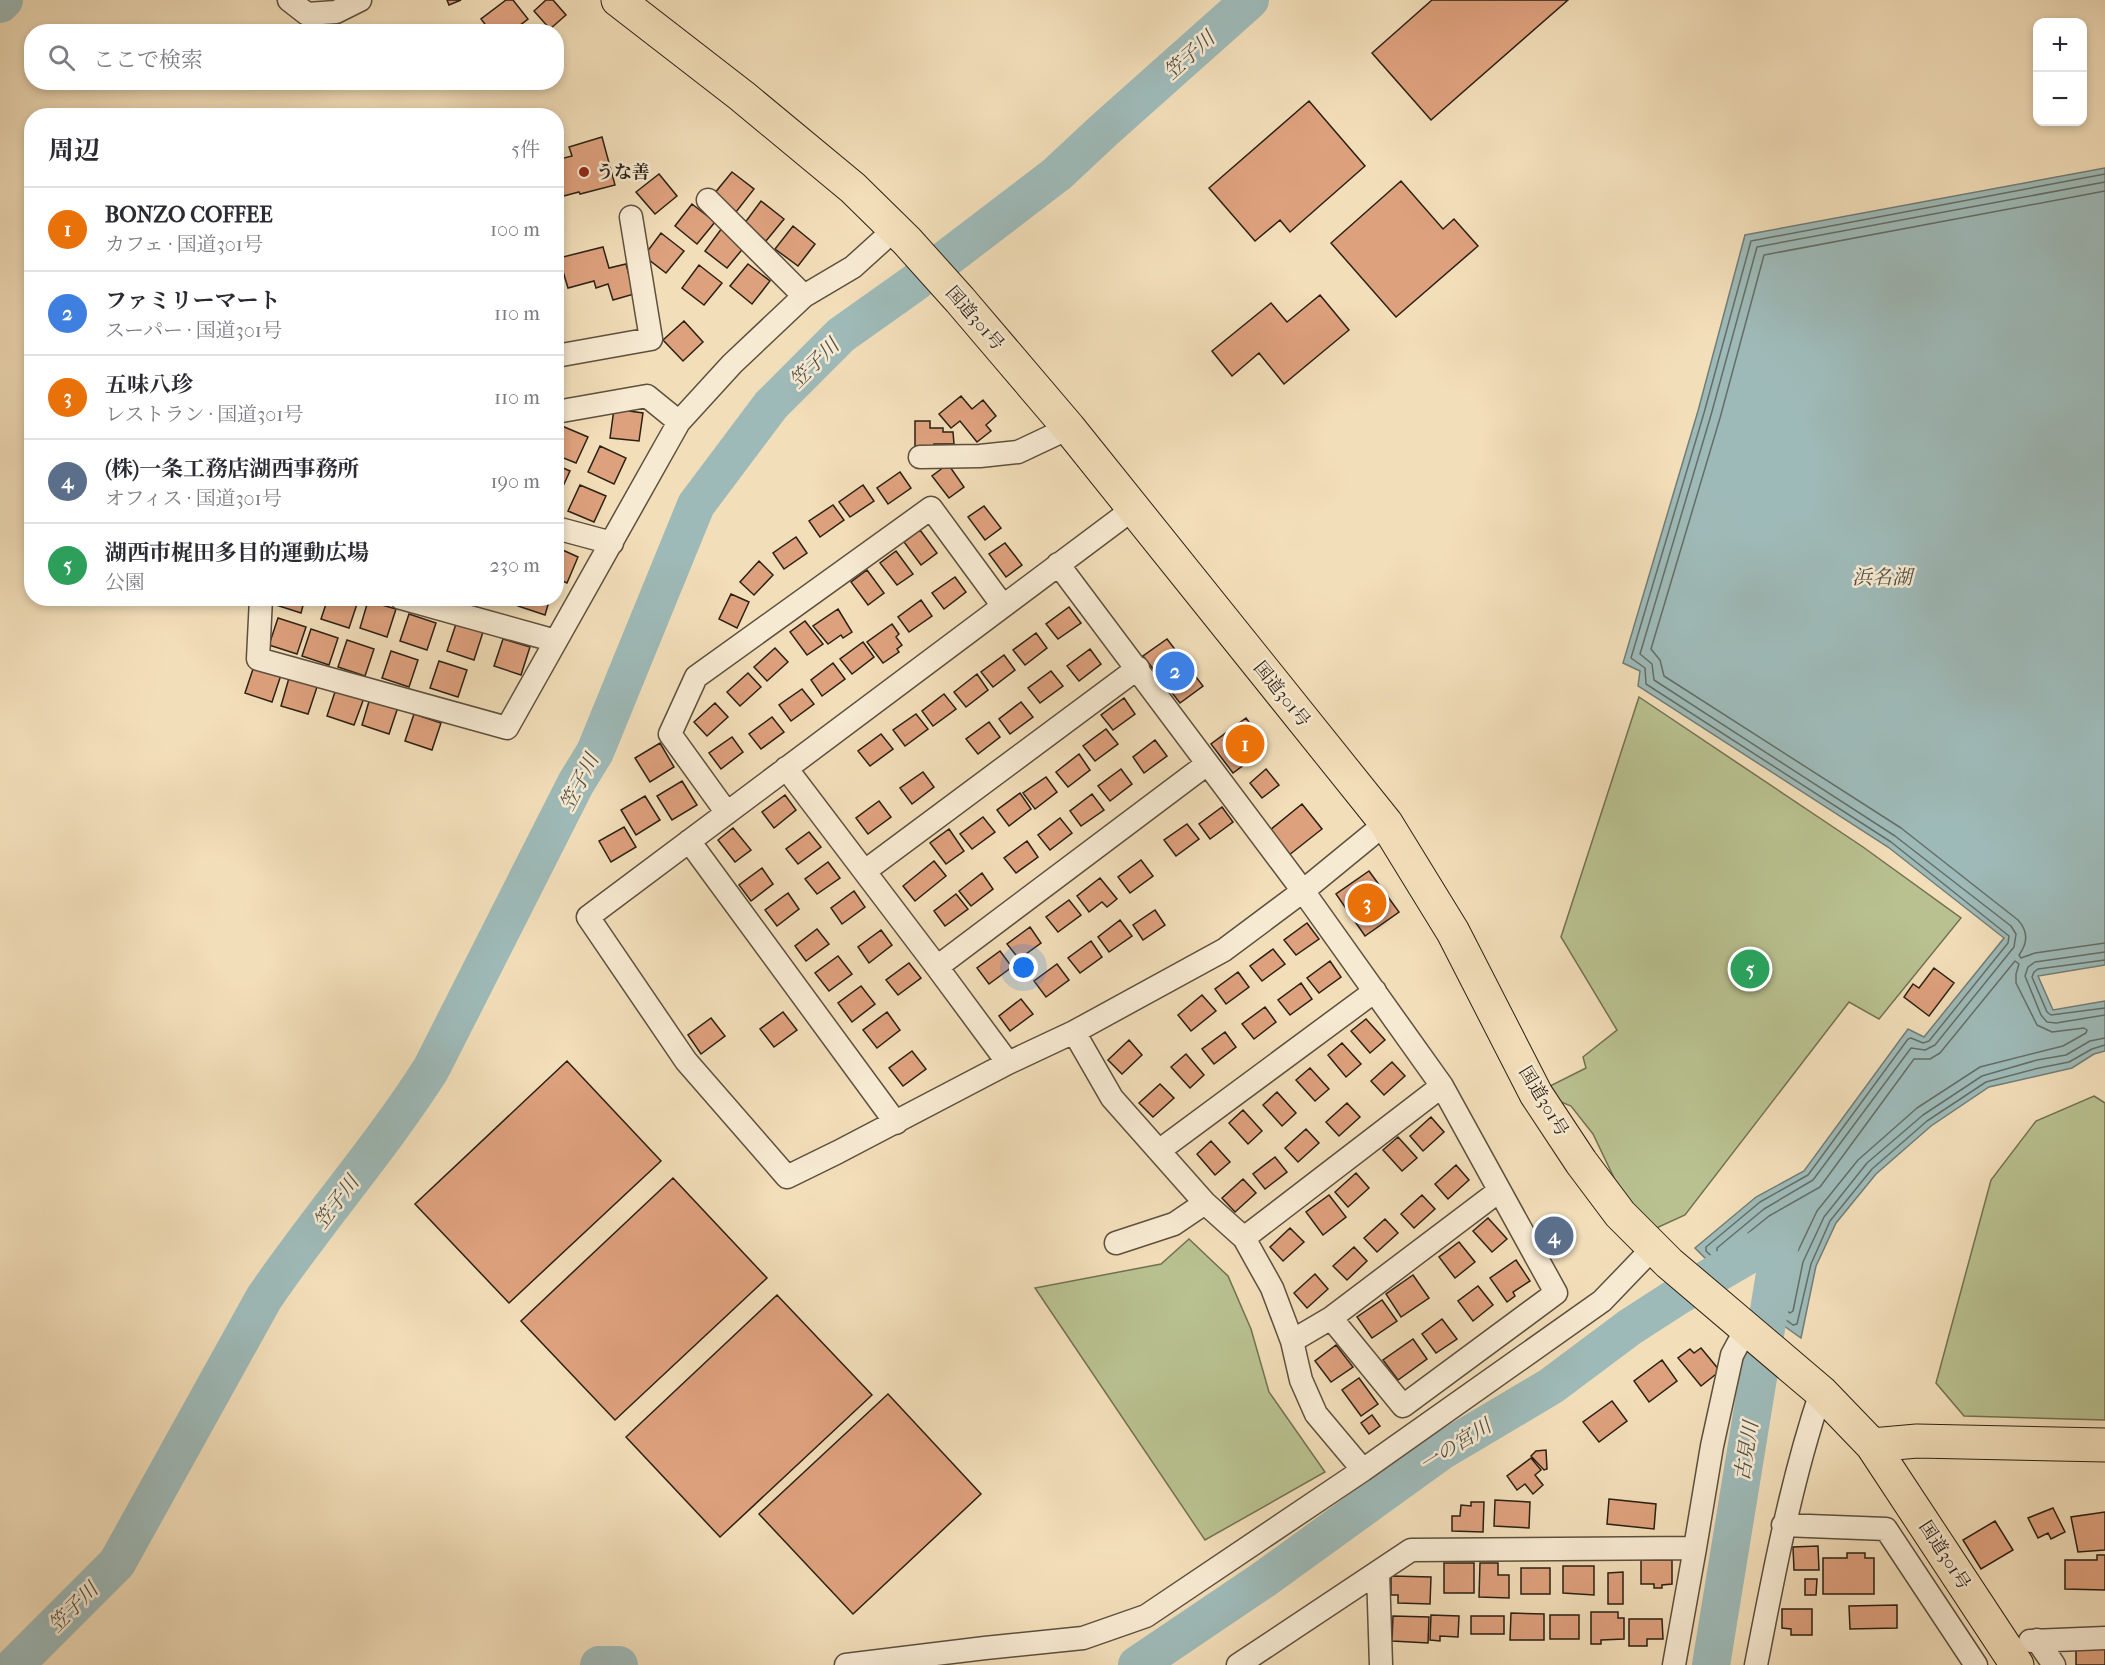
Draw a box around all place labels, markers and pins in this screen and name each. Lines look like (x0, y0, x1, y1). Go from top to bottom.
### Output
place label: うな善 (596, 162, 650, 183)
marker: うな善 (577, 165, 591, 179)
pin: 2 (1156, 648, 1194, 694)
pin: 1 (1226, 722, 1264, 766)
pin: 3 (1348, 880, 1386, 926)
pin: 5 (1730, 946, 1770, 992)
pin: 4 (1534, 1214, 1574, 1258)

